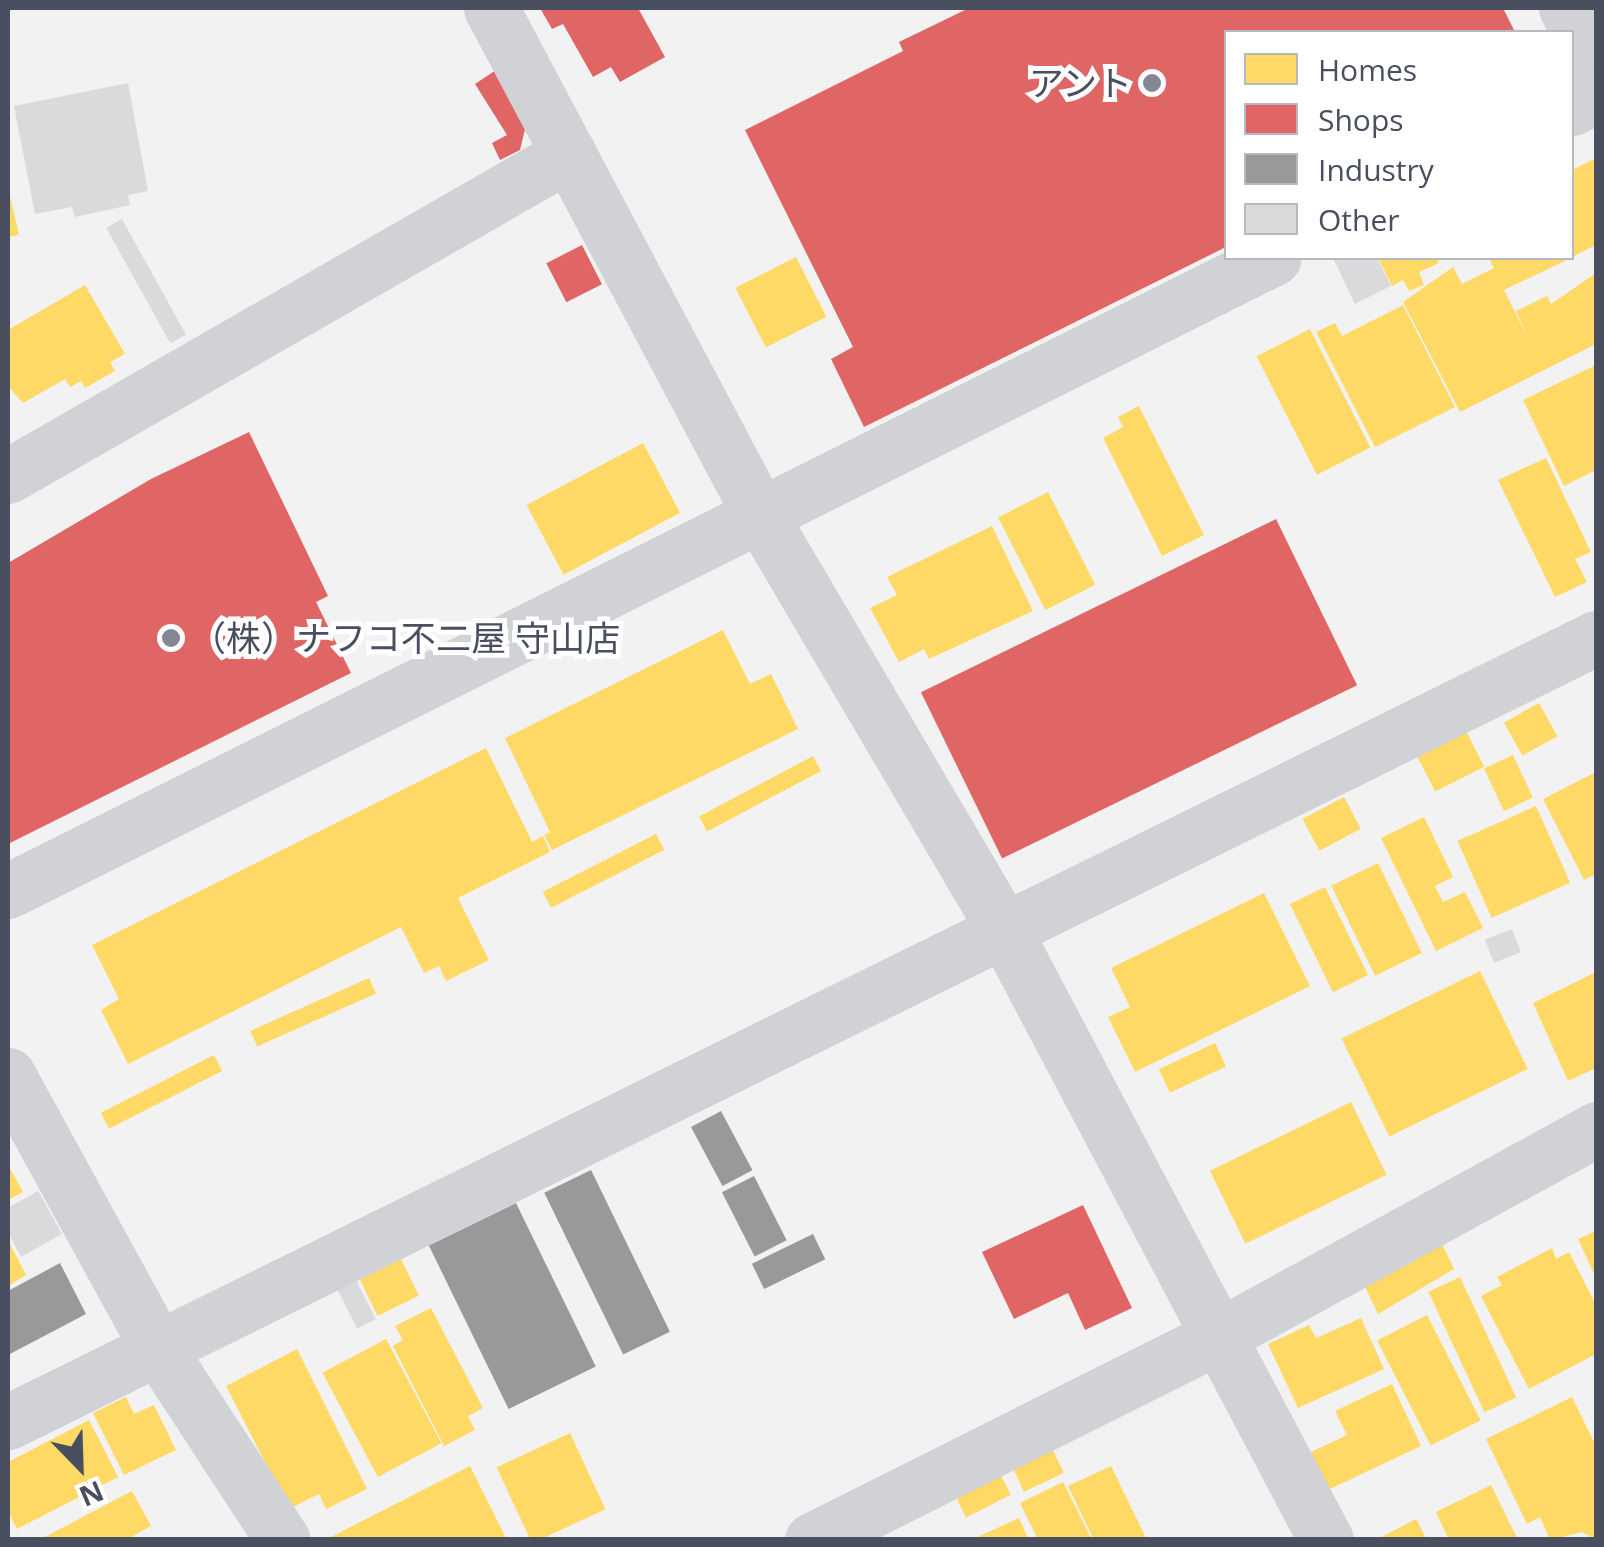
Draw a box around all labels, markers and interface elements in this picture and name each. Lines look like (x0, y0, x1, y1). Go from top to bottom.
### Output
legend (1224, 30, 1574, 260)
text: Homes (1318, 49, 1417, 90)
place label: アント (1027, 62, 1132, 104)
marker: アント (1141, 72, 1163, 94)
text: Shops (1318, 99, 1404, 140)
text: Industry (1318, 149, 1434, 190)
text: Other (1318, 199, 1400, 240)
place label: （株）ナフコ不二屋 守山店 (191, 617, 620, 659)
marker: （株）ナフコ不二屋 守山店 (160, 627, 182, 649)
north arrow (30, 1417, 130, 1517)
text: N (74, 1473, 110, 1517)

